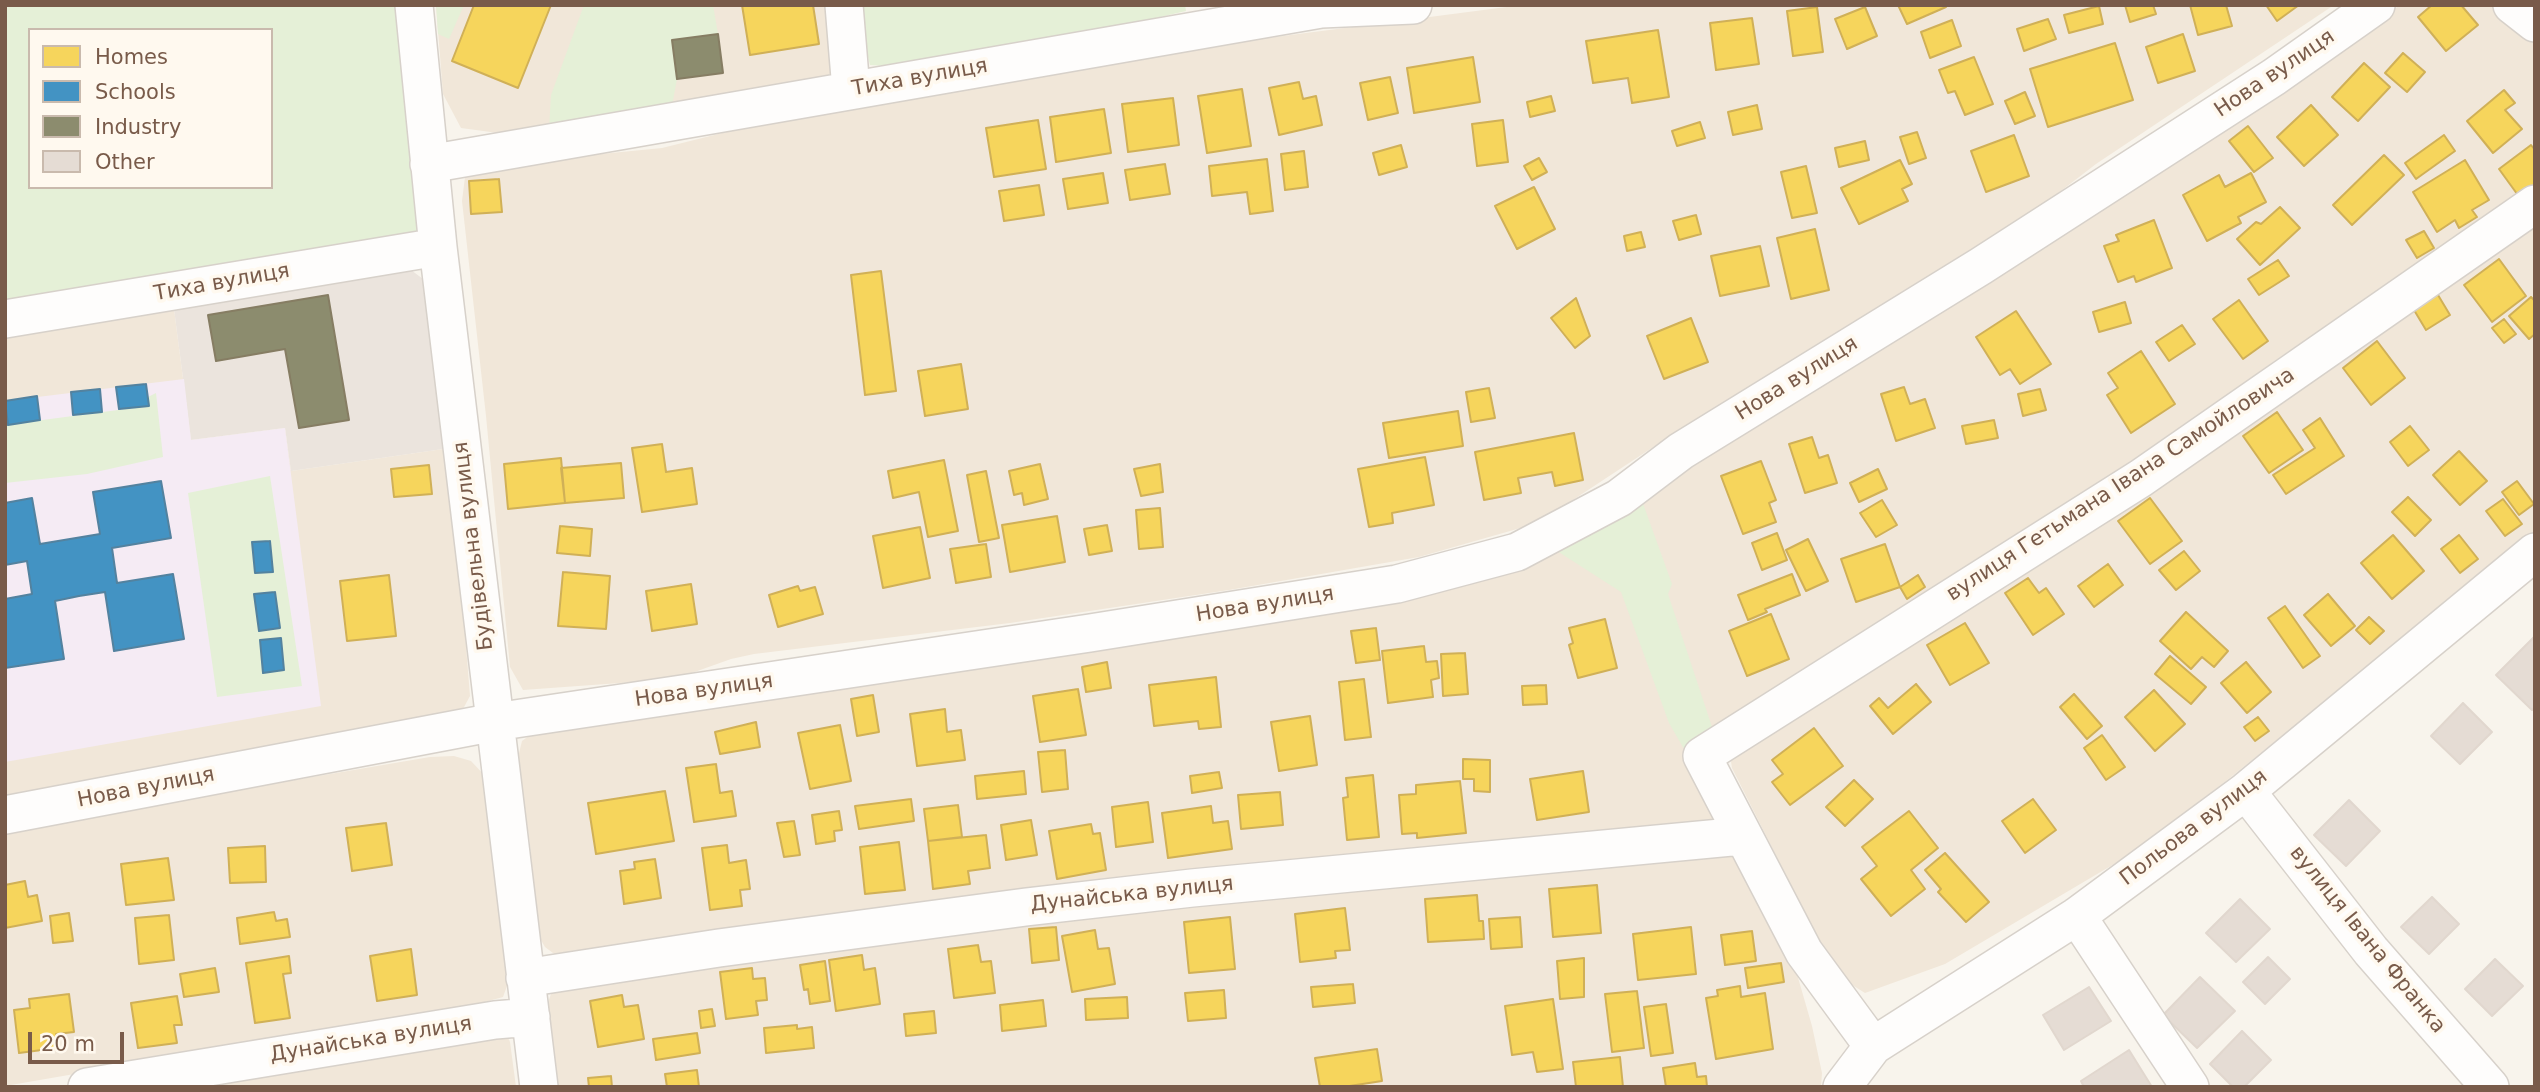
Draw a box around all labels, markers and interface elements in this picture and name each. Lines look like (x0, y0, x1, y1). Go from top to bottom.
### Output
street label: Нова вулиця (2210, 25, 2340, 123)
legend (28, 28, 273, 189)
text: Homes (95, 45, 168, 69)
street label: Тиха вулиця (850, 54, 990, 102)
text: Schools (95, 80, 176, 104)
text: Industry (95, 115, 181, 139)
text: Other (95, 150, 155, 174)
street label: Тиха вулиця (152, 259, 292, 307)
street label: Нова вулиця (1731, 331, 1863, 427)
street label: вулиця Гетьмана Івана Самойловича (1942, 363, 2300, 607)
street label: Будівельна вулиця (449, 440, 499, 652)
street label: Нова вулиця (1194, 582, 1336, 628)
street label: Нова вулиця (633, 669, 775, 713)
street label: Нова вулиця (75, 762, 217, 814)
street label: Польова вулиця (2115, 764, 2273, 892)
street label: вулиця Івана Франка (2284, 841, 2450, 1039)
street label: Дунайська вулиця (1029, 872, 1235, 918)
street label: Дунайська вулиця (268, 1012, 474, 1068)
scale bar (32, 1018, 128, 1062)
text: 20 m (41, 1032, 95, 1056)

